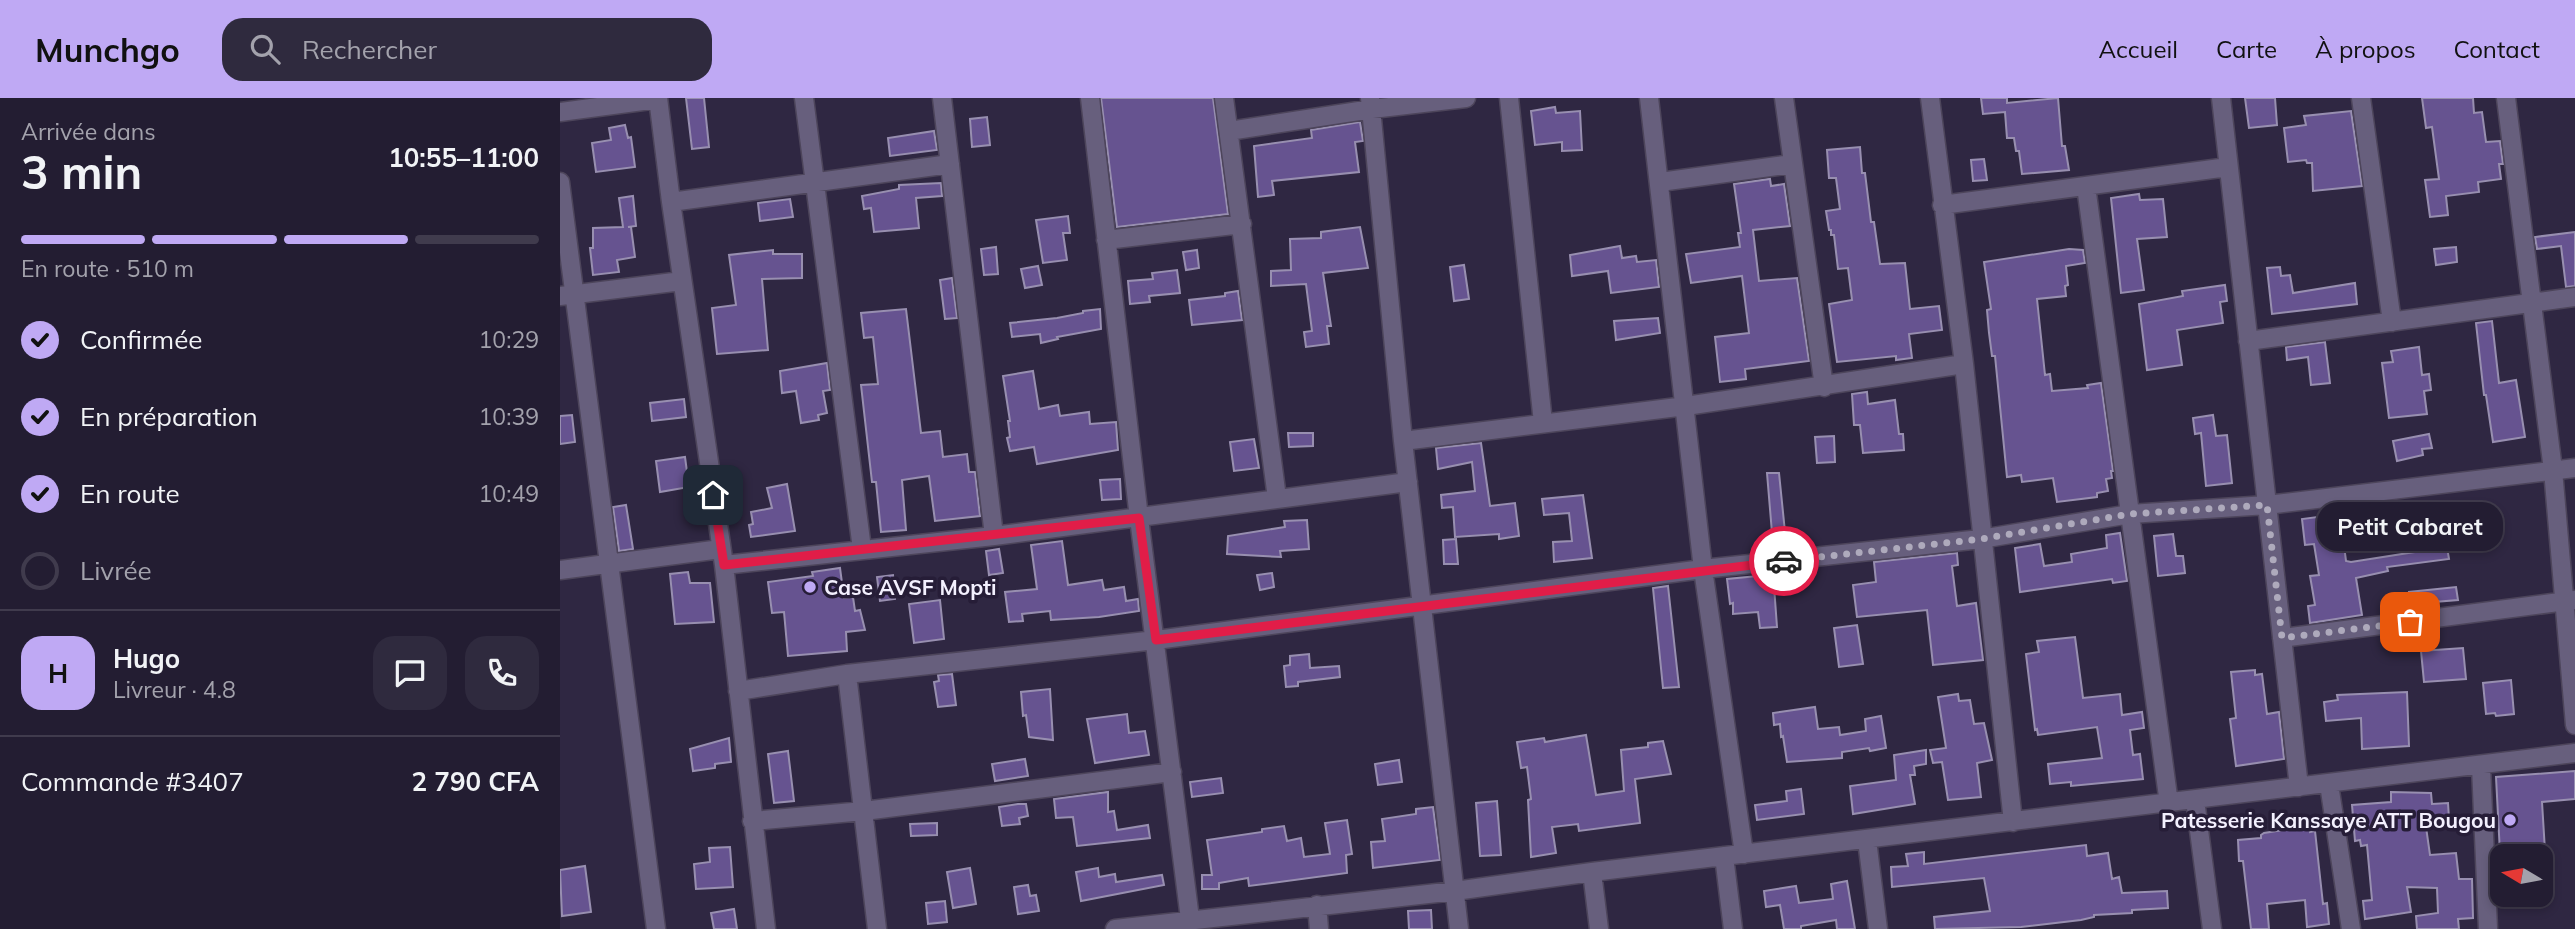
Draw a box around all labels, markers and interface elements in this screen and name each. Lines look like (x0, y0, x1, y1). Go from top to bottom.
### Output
search box (222, 18, 712, 81)
text: Munchgo (35, 29, 180, 70)
icon: search (246, 30, 284, 68)
text: Rechercher (302, 33, 437, 66)
text: Accueil (2099, 34, 2178, 64)
text: Carte (2216, 34, 2277, 64)
text: À propos (2315, 34, 2416, 64)
text: Contact (2454, 34, 2540, 64)
text: Arrivée dans (21, 117, 156, 146)
text: 10:55–11:00 (388, 141, 539, 174)
text: 3 min (21, 143, 142, 201)
text: En route · 510 m (21, 254, 194, 283)
icon: check (21, 321, 59, 359)
text: Confirmée (80, 323, 202, 356)
text: 10:29 (479, 325, 539, 354)
icon: check (21, 398, 59, 436)
text: En préparation (80, 400, 258, 433)
text: 10:39 (479, 402, 539, 431)
pin (683, 465, 743, 525)
icon: check (21, 475, 59, 513)
icon: home (694, 476, 732, 514)
text: En route (80, 477, 180, 510)
text: 10:49 (479, 479, 539, 508)
callout: Petit Cabaret (2317, 503, 2503, 552)
text: Petit Cabaret (2337, 512, 2483, 541)
courier (1749, 526, 1819, 596)
icon: car (1765, 542, 1803, 580)
text: Livrée (80, 554, 152, 587)
place label: Case AVSF Mopti (824, 574, 997, 600)
marker: Case AVSF Mopti (802, 579, 818, 595)
pin (2380, 592, 2440, 652)
icon: bag (2391, 603, 2429, 641)
button: chat (373, 636, 447, 710)
button: phone (465, 636, 539, 710)
text: Hugo (113, 642, 180, 675)
text: H (48, 657, 68, 690)
text: Livreur · 4.8 (113, 675, 236, 704)
text: Commande #3407 (21, 765, 244, 798)
text: 2 790 CFA (412, 765, 539, 798)
place label: Patesserie Kanssaye ATT Bougou (2161, 807, 2496, 833)
marker: Patesserie Kanssaye ATT Bougou (2502, 812, 2518, 828)
north arrow (2490, 844, 2553, 906)
map controls (2490, 844, 2553, 907)

